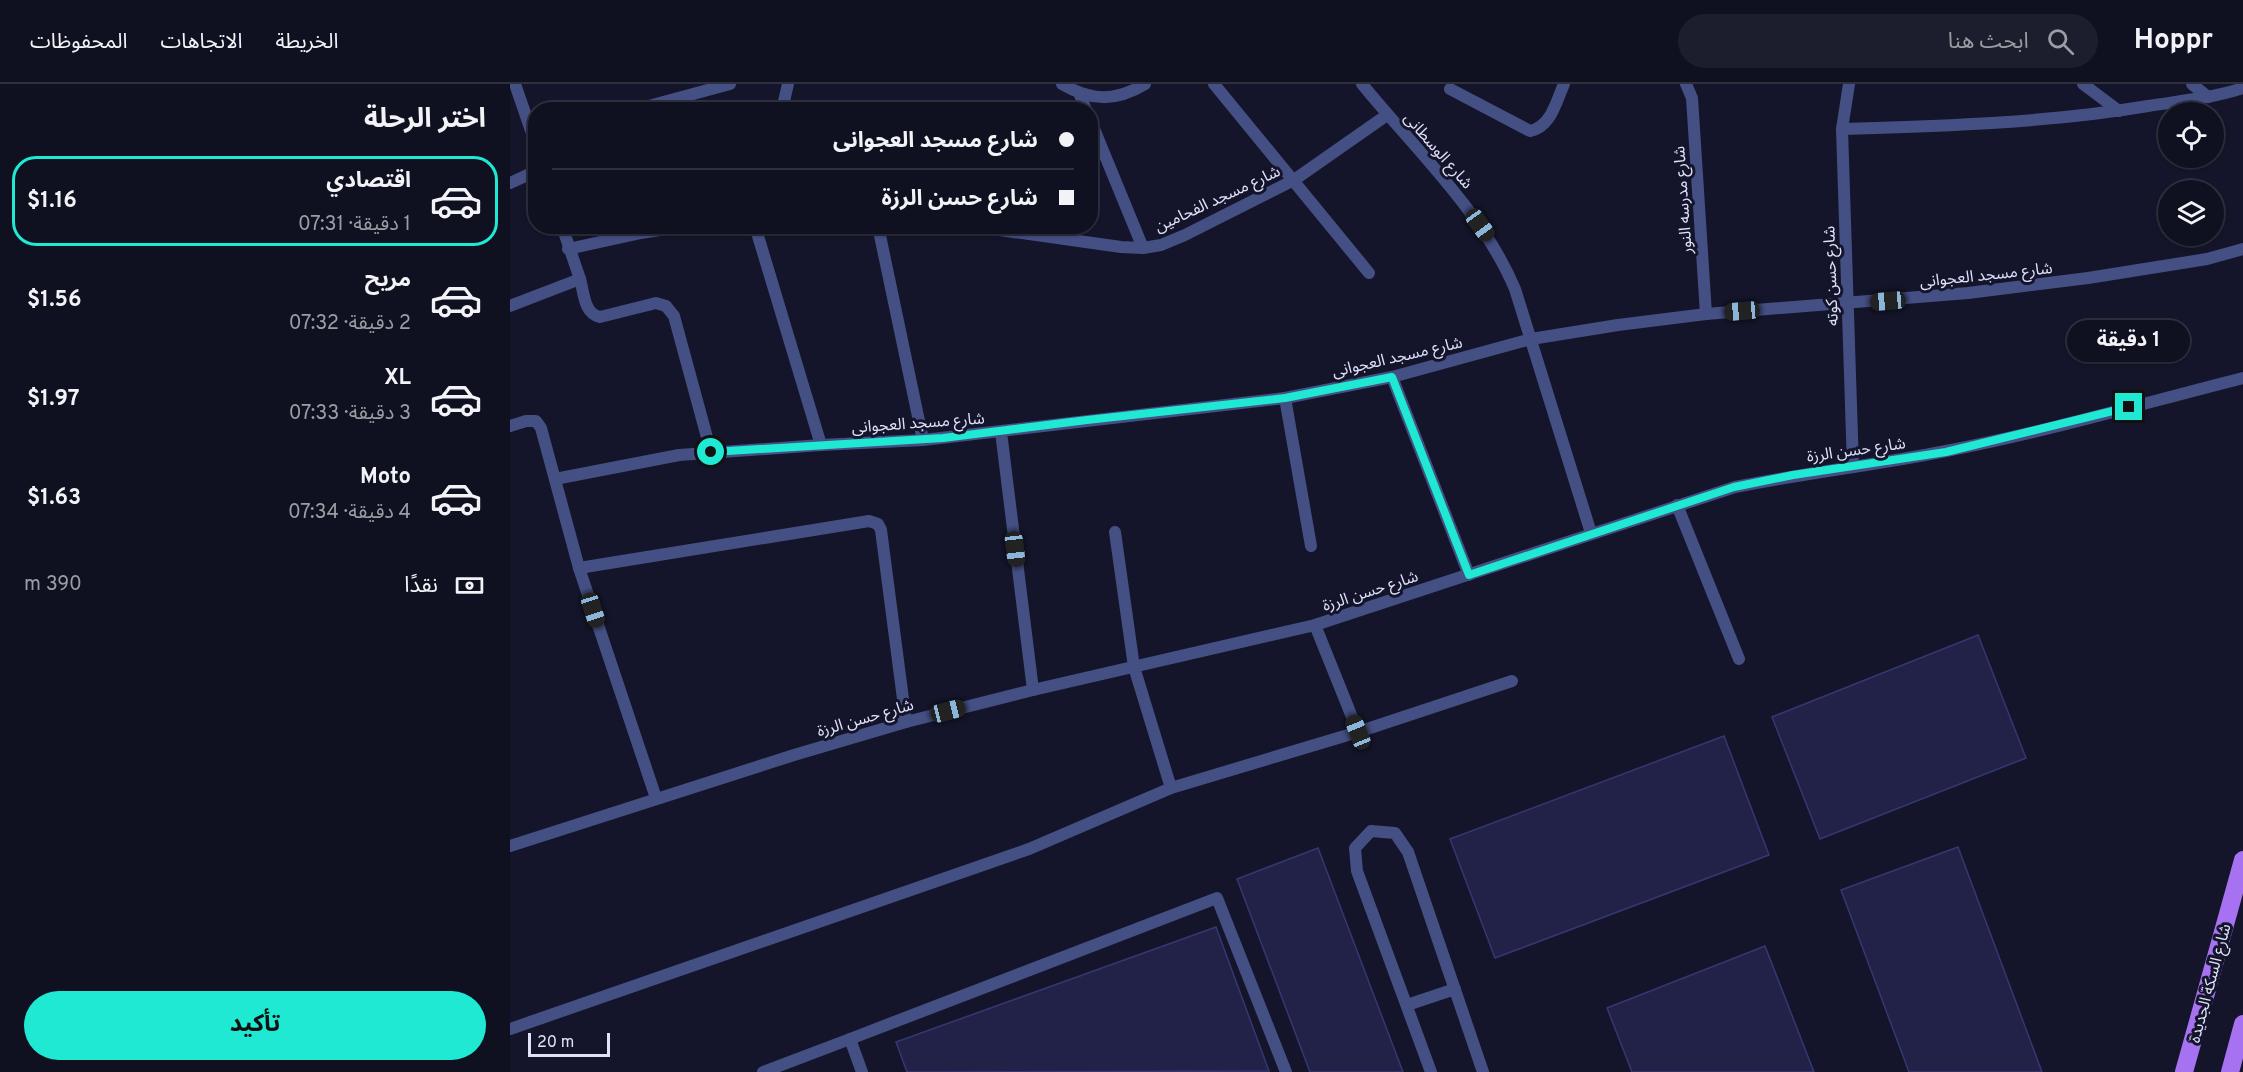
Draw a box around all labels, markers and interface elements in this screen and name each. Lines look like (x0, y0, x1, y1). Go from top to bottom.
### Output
search box (1678, 14, 2098, 68)
text: Hoppr (2134, 23, 2213, 59)
icon: search (2044, 25, 2077, 58)
text: المحفوظات (30, 29, 127, 56)
text: الاتجاهات (160, 29, 242, 56)
text: الخريطة (275, 29, 338, 56)
text: ابحث هنا (1948, 29, 2029, 56)
map controls (2158, 102, 2224, 246)
button: locate (2158, 102, 2224, 168)
text: اختر الرحلة (364, 103, 486, 137)
street label: شارع الوسطانى (1398, 109, 1476, 194)
text: شارع مسجد العجوانى (833, 128, 1038, 155)
street label: شارع مدرسه النور (1670, 145, 1699, 256)
street label: شارع مسجد الفحامين (1152, 162, 1284, 239)
text: اقتصادي (326, 168, 411, 195)
icon: car (429, 174, 483, 228)
button: layers (2158, 180, 2224, 246)
text: شارع حسن الرزة (882, 186, 1038, 213)
text: $1.16 (27, 188, 77, 215)
car (1462, 205, 1498, 245)
text: 1 دقيقة · 07:31 (298, 212, 411, 238)
street label: شارع حسن كوته (1820, 226, 1845, 326)
street label: شارع مسجد العجوانى (1919, 259, 2054, 294)
text: مريح (365, 267, 411, 294)
icon: car (429, 273, 483, 327)
text: $1.56 (27, 287, 82, 314)
car (1869, 290, 1907, 312)
car (1723, 300, 1761, 322)
text: 2 دقيقة · 07:32 (289, 311, 411, 337)
callout: 1 دقيقة (2068, 320, 2190, 362)
text: 1 دقيقة (2097, 328, 2160, 354)
street label: شارع مسجد العجوانى (1330, 333, 1465, 384)
text: XL (384, 365, 411, 392)
icon: car (429, 372, 483, 426)
text: $1.97 (27, 386, 79, 413)
route end (2115, 393, 2142, 420)
text: 3 دقيقة · 07:33 (289, 401, 411, 427)
street label: شارع مسجد العجوانى (851, 409, 985, 440)
street label: شارع حسن الرزة (1806, 434, 1907, 469)
route start (697, 438, 724, 465)
text: Moto (360, 464, 411, 491)
icon: car (429, 471, 483, 525)
text: $1.63 (27, 485, 81, 512)
text: 4 دقيقة · 07:34 (288, 500, 411, 526)
car (1004, 530, 1026, 568)
street label: شارع حسن الرزة (1320, 567, 1421, 618)
icon: cash (453, 569, 486, 602)
text: 390 m (24, 572, 82, 598)
text: نقدًا (404, 573, 438, 600)
car (579, 590, 607, 630)
street label: شارع حسن الرزة (815, 696, 916, 743)
car (928, 698, 968, 724)
car (1343, 712, 1373, 752)
street label: شارع السكة الجديدة (2185, 922, 2237, 1046)
button: تأكيد (24, 991, 486, 1060)
scale bar (528, 1030, 610, 1058)
text: 20 m (537, 1033, 574, 1053)

